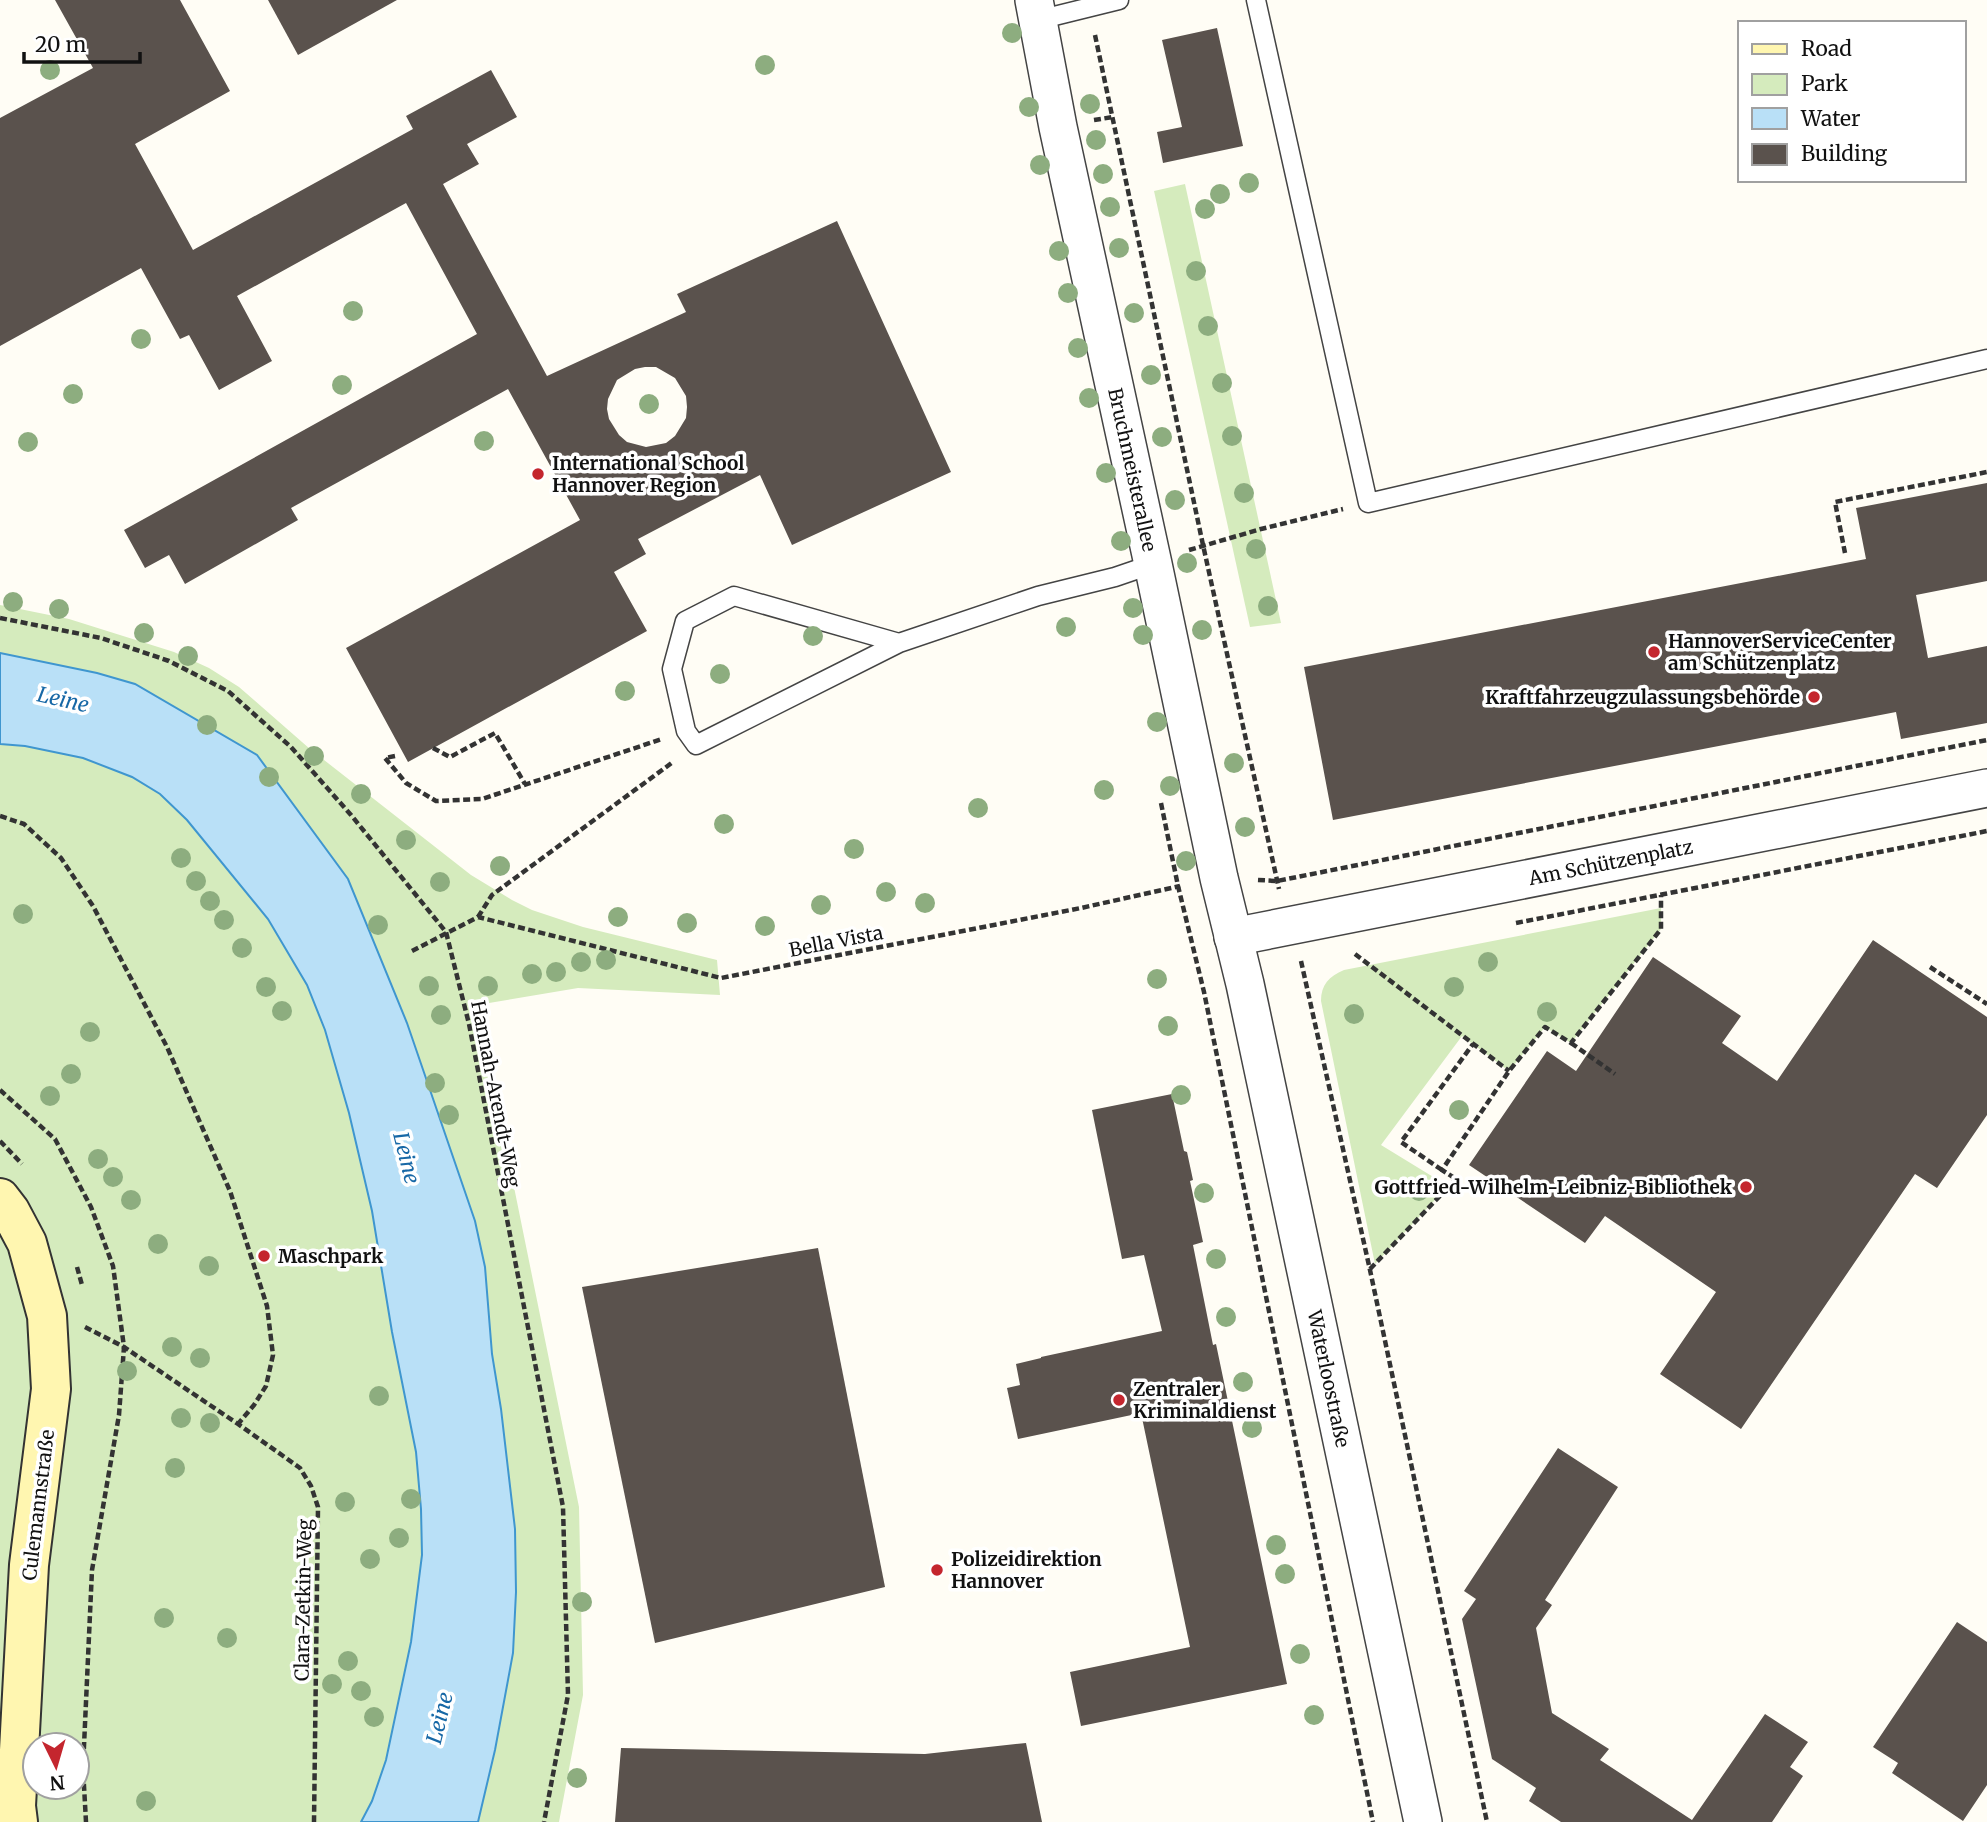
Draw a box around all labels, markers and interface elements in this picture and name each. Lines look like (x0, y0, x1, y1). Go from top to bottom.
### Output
scale bar (24, 21, 140, 65)
legend (1738, 21, 1966, 182)
text: 20 m (35, 31, 87, 58)
text: Road (1801, 35, 1852, 62)
text: Park (1801, 70, 1848, 97)
text: Water (1800, 105, 1860, 132)
text: Building (1801, 140, 1888, 167)
street label: Bruchmeisterallee (1103, 386, 1162, 554)
place label: International School Hannover Region (552, 451, 745, 497)
marker: International School Hannover Region (530, 466, 546, 482)
place label: HannoverServiceCenter am Schützenplatz (1668, 629, 1892, 675)
marker: HannoverServiceCenter am Schützenplatz (1646, 644, 1662, 660)
water label: Leine (35, 680, 92, 719)
place label: Kraftfahrzeugzulassungsbehörde (1485, 685, 1800, 709)
marker: Kraftfahrzeugzulassungsbehörde (1806, 689, 1822, 705)
street label: Am Schützenplatz (1526, 834, 1695, 890)
street label: Bella Vista (787, 920, 885, 962)
street label: Hannah-Arendt-Weg (466, 998, 526, 1190)
water label: Leine (387, 1129, 426, 1187)
place label: Gottfried-Wilhelm-Leibniz-Bibliothek (1374, 1175, 1733, 1199)
marker: Gottfried-Wilhelm-Leibniz-Bibliothek (1738, 1179, 1754, 1195)
place label: Maschpark (278, 1244, 384, 1268)
marker: Maschpark (256, 1248, 272, 1264)
street label: Waterloostraße (1302, 1307, 1355, 1450)
place label: Zentraler Kriminaldienst (1133, 1377, 1277, 1423)
marker: Zentraler Kriminaldienst (1111, 1392, 1127, 1408)
street label: Culemannstraße (17, 1428, 59, 1582)
street label: Clara-Zetkin-Weg (290, 1518, 316, 1681)
place label: Polizeidirektion Hannover (951, 1547, 1102, 1593)
marker: Polizeidirektion Hannover (929, 1562, 945, 1578)
water label: Leine (420, 1689, 459, 1747)
north arrow (21, 1731, 91, 1801)
text: N (49, 1770, 66, 1796)

